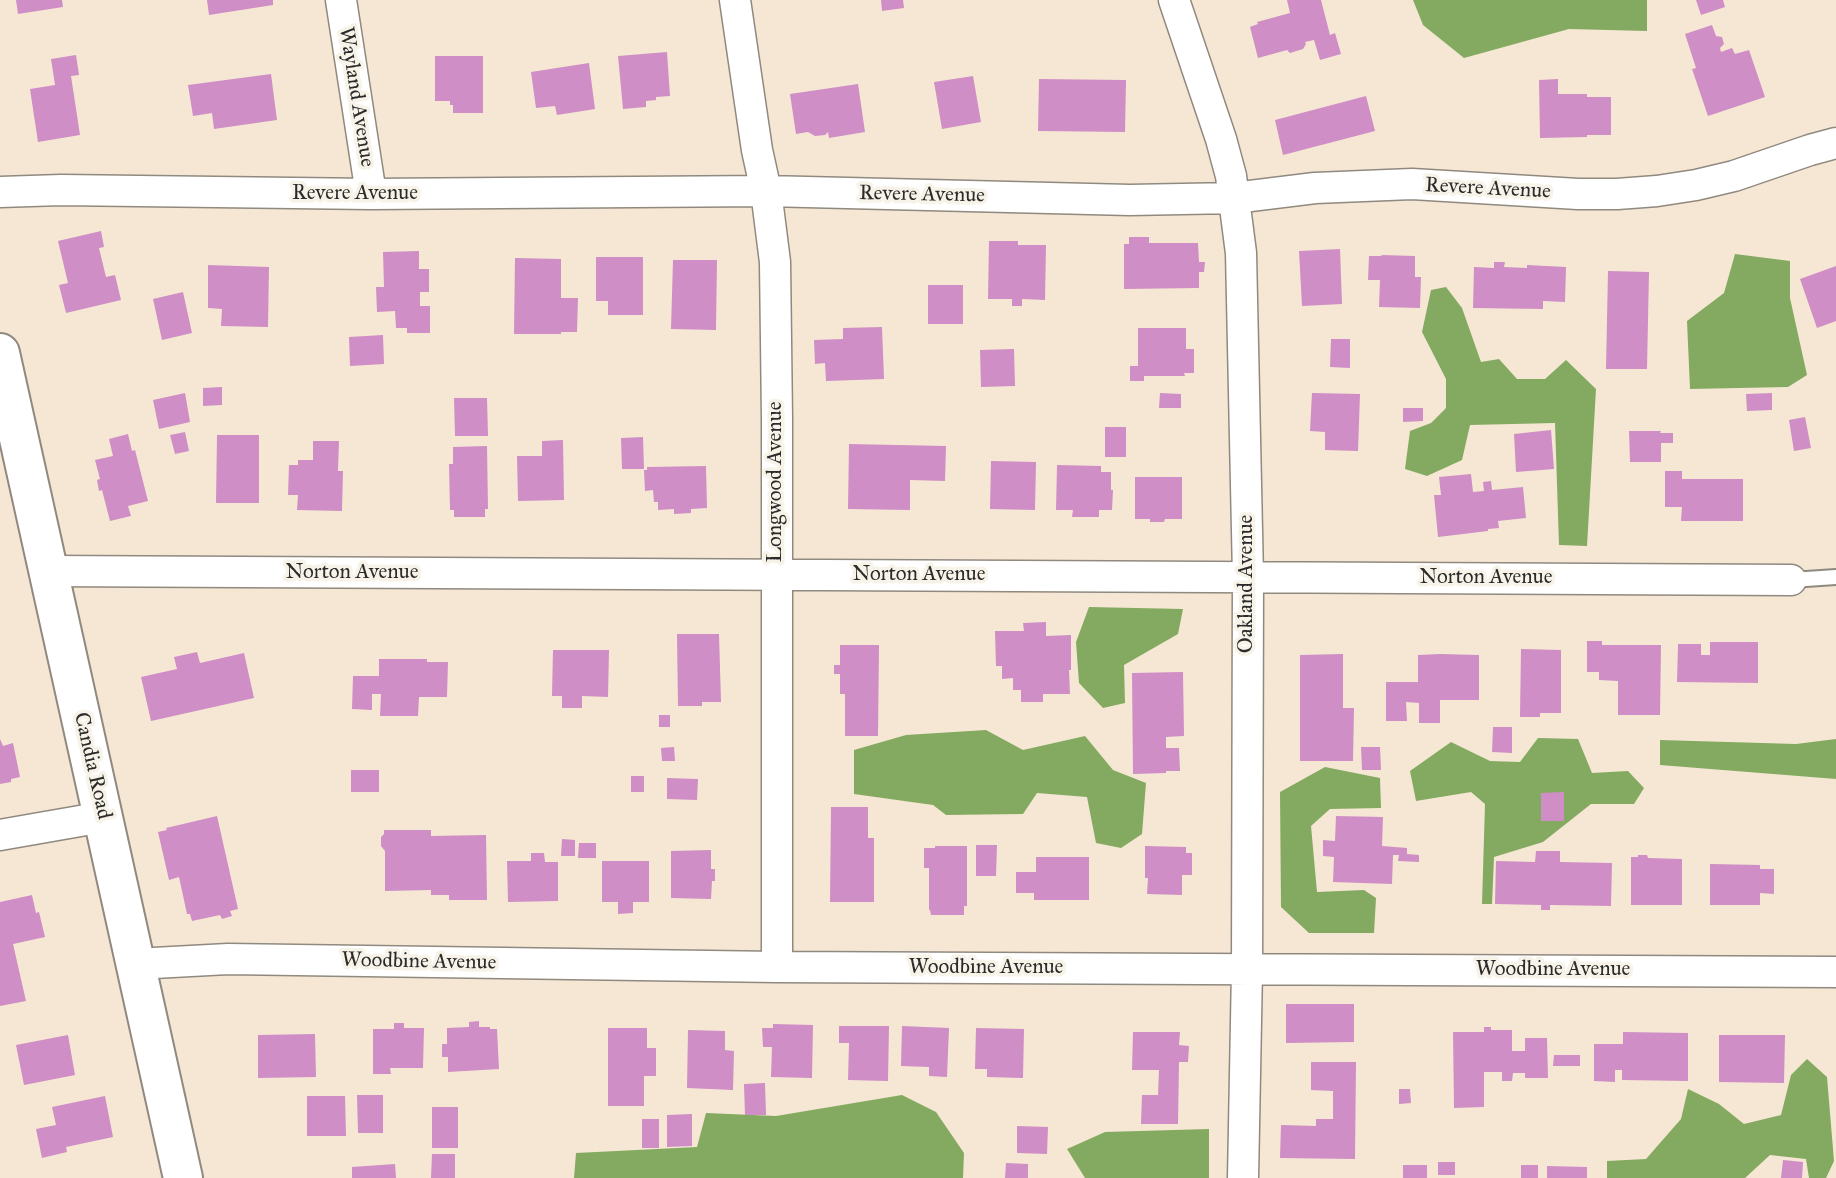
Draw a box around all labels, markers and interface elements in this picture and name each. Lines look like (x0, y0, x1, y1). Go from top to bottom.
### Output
street label: Wayland Avenue (333, 25, 379, 169)
street label: Revere Avenue (1424, 173, 1552, 205)
street label: Revere Avenue (292, 181, 418, 207)
street label: Revere Avenue (859, 181, 985, 209)
street label: Longwood Avenue (763, 402, 789, 562)
street label: Oakland Avenue (1234, 515, 1260, 653)
street label: Norton Avenue (285, 560, 419, 586)
street label: Norton Avenue (852, 562, 986, 588)
street label: Norton Avenue (1419, 565, 1553, 591)
street label: Candia Road (67, 710, 117, 822)
street label: Woodbine Avenue (341, 948, 497, 976)
street label: Woodbine Avenue (909, 955, 1063, 981)
street label: Woodbine Avenue (1476, 957, 1630, 983)

